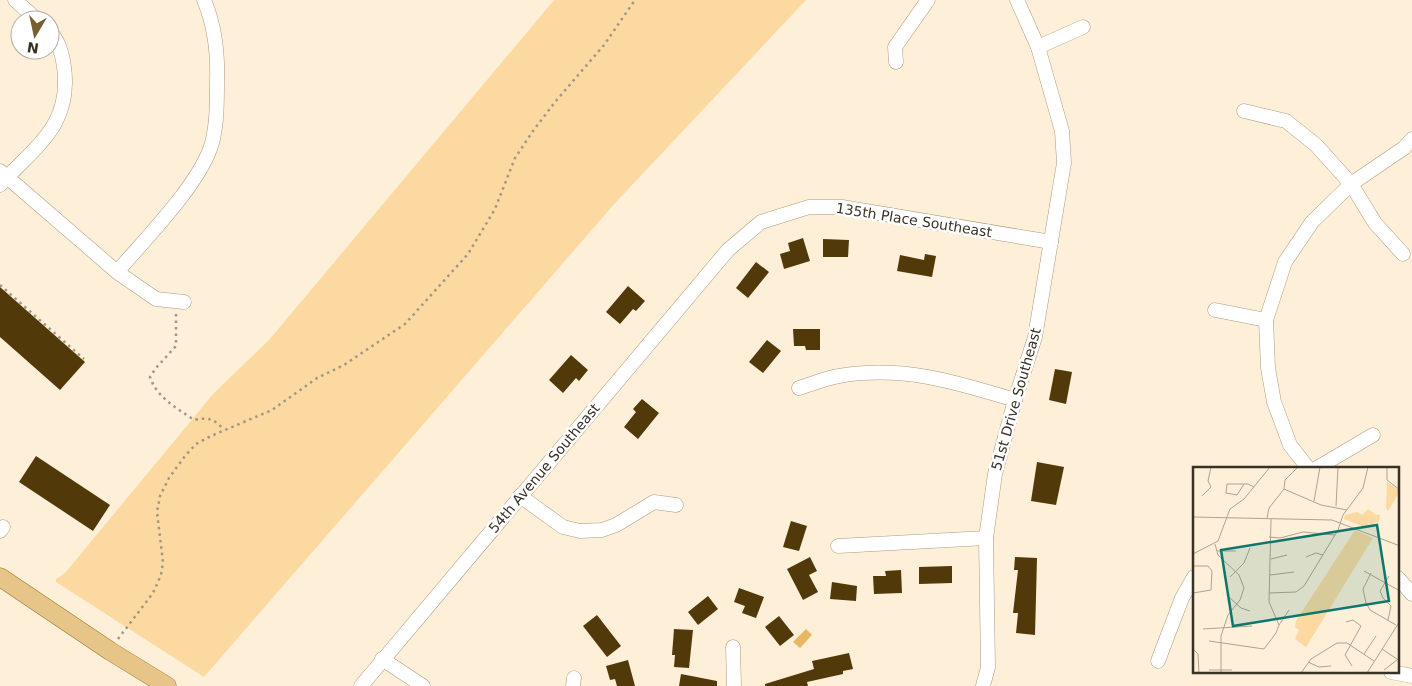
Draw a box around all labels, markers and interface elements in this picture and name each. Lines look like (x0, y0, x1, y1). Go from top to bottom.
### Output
north arrow (10, 10, 60, 60)
text: N (26, 39, 40, 57)
street label: 135th Place Southeast (835, 200, 994, 240)
street label: 51st Drive Southeast (988, 325, 1044, 472)
street label: 54th Avenue Southeast (485, 400, 603, 536)
inset map (1193, 467, 1400, 674)

